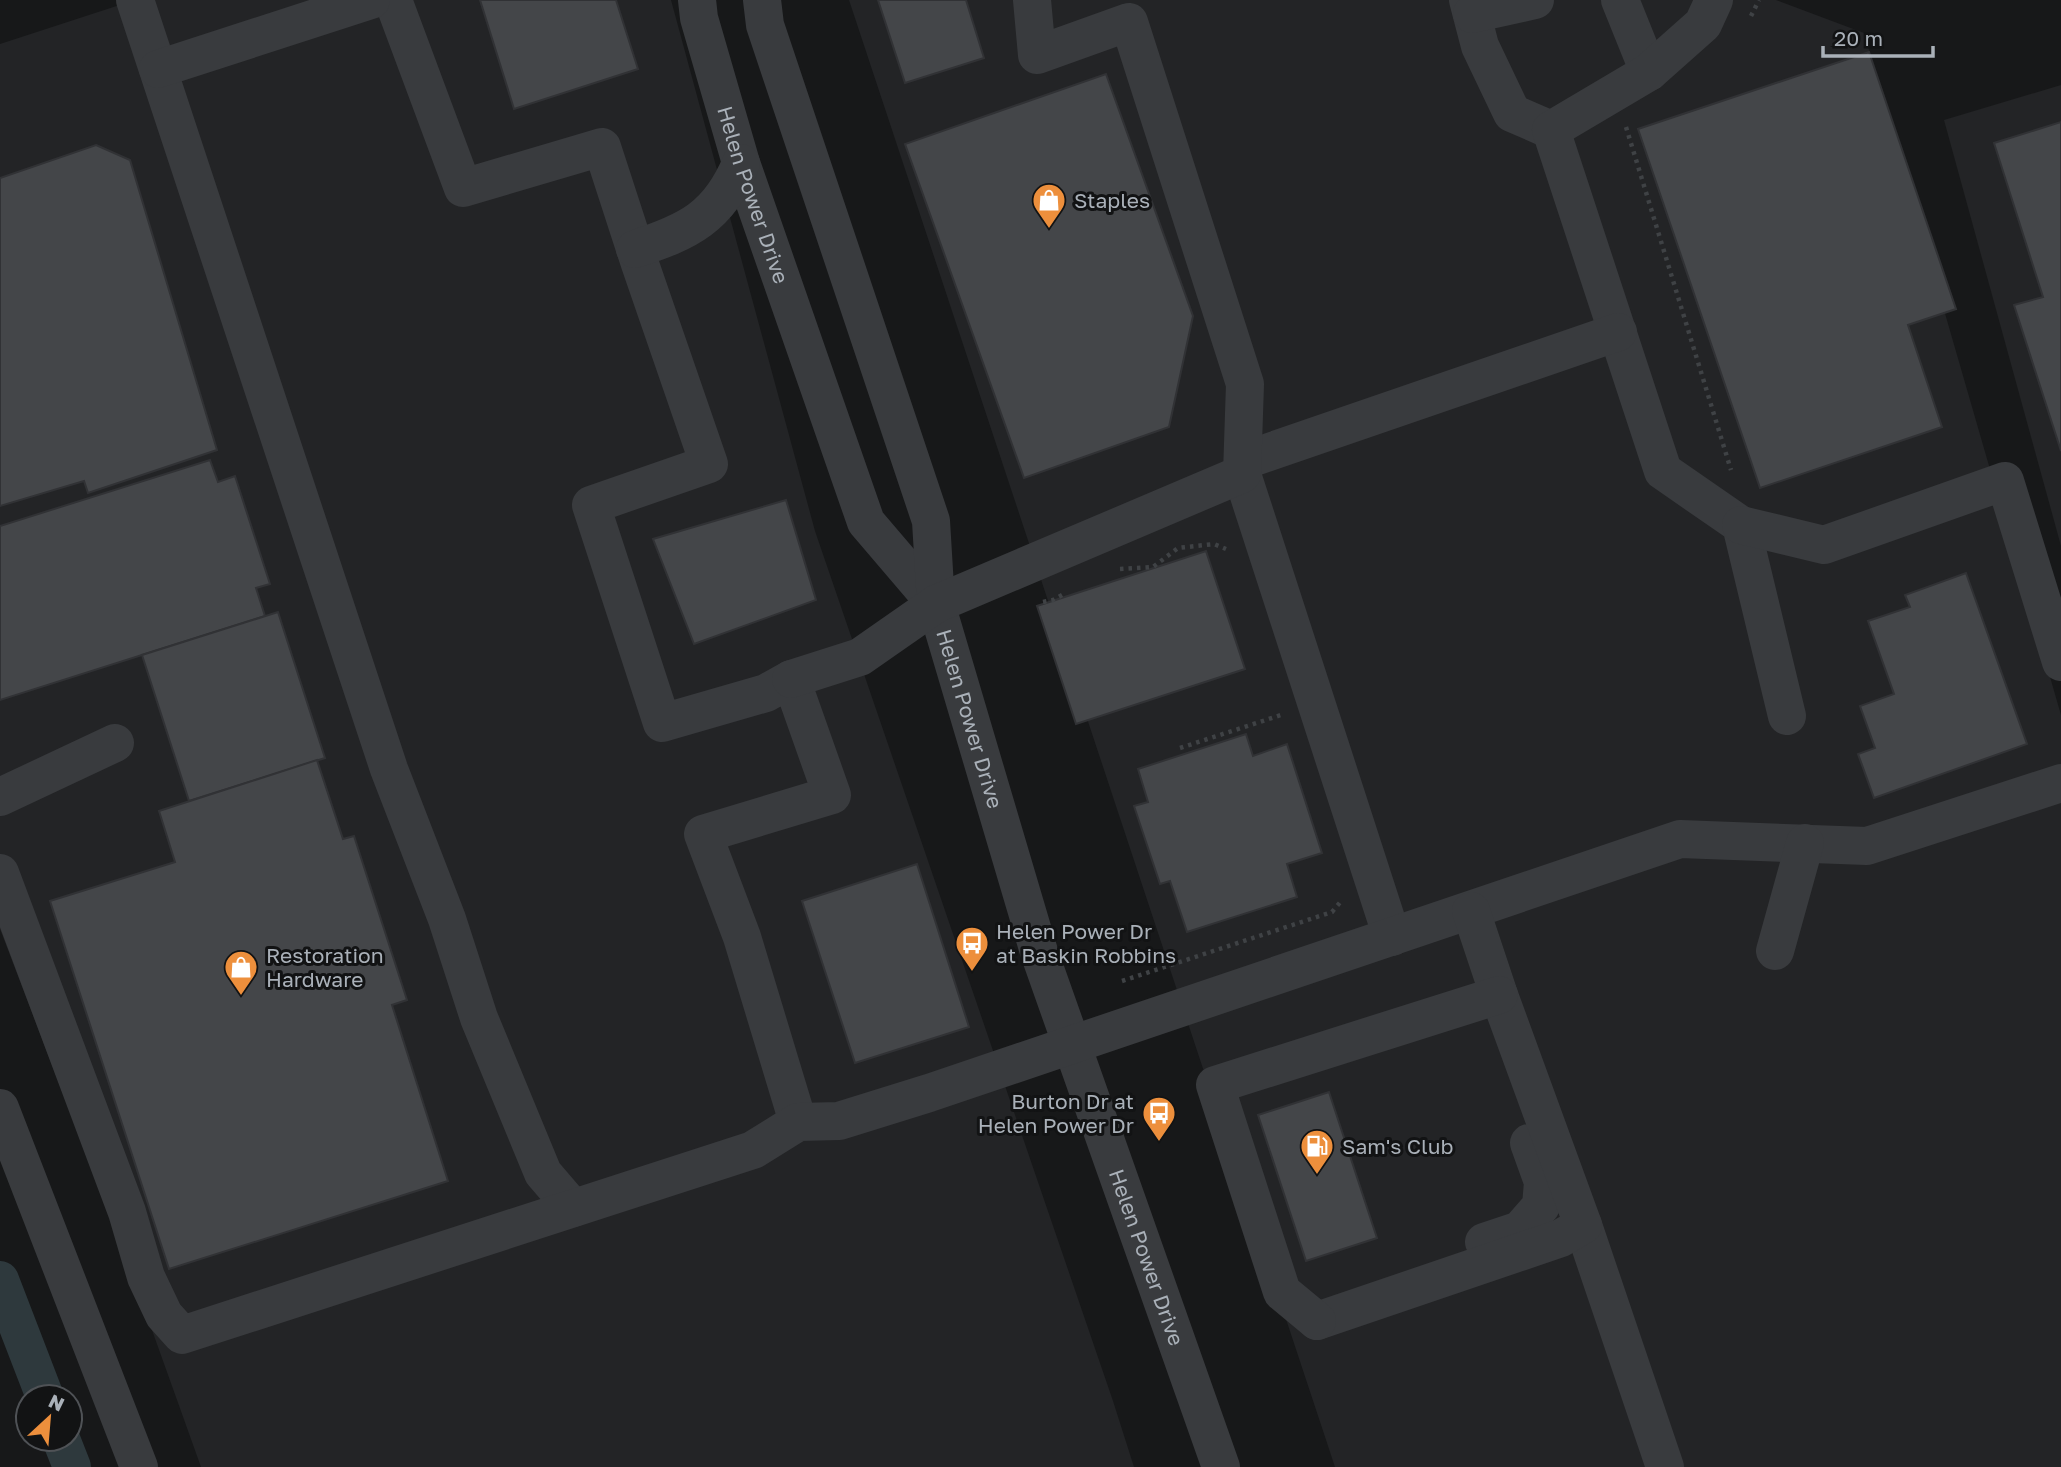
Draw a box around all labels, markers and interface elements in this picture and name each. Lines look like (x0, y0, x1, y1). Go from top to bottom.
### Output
scale bar (1823, 14, 1933, 58)
text: 20 m (1834, 25, 1883, 51)
street label: Helen Power Drive (712, 103, 795, 287)
shop icon: Staples (1030, 181, 1068, 230)
place label: Staples (1074, 187, 1150, 213)
street label: Helen Power Drive (931, 626, 1009, 811)
place label: Helen Power Dr at Baskin Robbins (996, 918, 1176, 968)
bus stop icon: Helen Power Dr at Baskin Robbins (953, 924, 991, 973)
place label: Restoration Hardware (266, 942, 384, 992)
shop icon: Restoration Hardware (222, 948, 260, 997)
place label: Burton Dr at Helen Power Dr (978, 1088, 1134, 1138)
bus stop icon: Burton Dr at Helen Power Dr (1140, 1094, 1178, 1143)
fuel station icon: Sam's Club (1298, 1127, 1336, 1176)
place label: Sam's Club (1342, 1133, 1453, 1159)
street label: Helen Power Drive (1104, 1165, 1190, 1349)
north arrow (14, 1383, 84, 1453)
text: N (45, 1389, 68, 1416)

